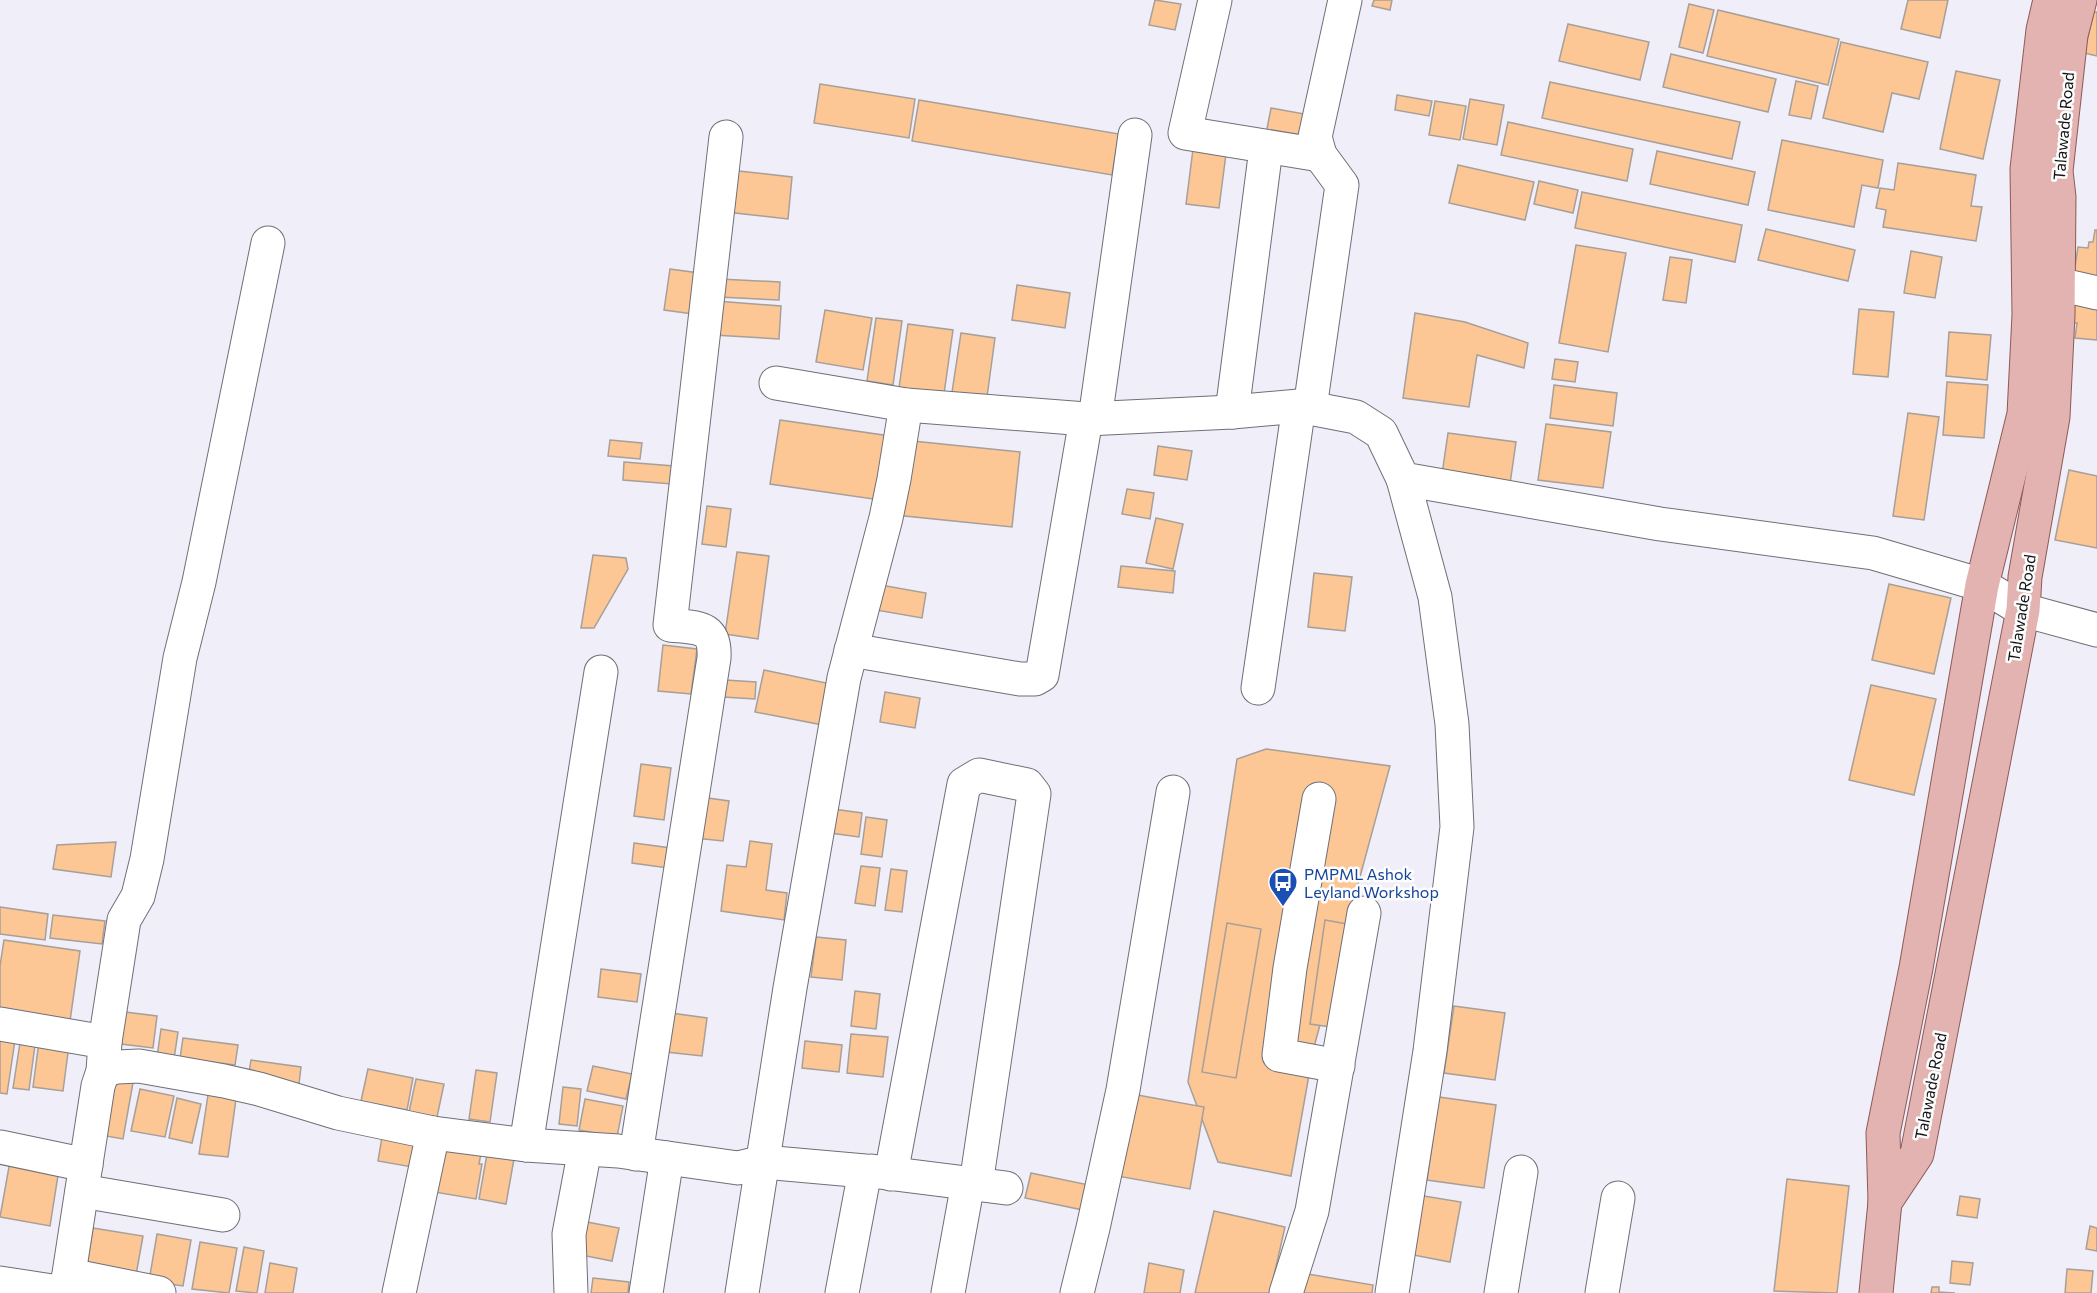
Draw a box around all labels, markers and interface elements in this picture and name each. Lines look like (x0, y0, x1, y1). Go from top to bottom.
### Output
street label: Talawade Road (2049, 71, 2077, 181)
street label: Talawade Road (2003, 553, 2039, 663)
place label: PMPML Ashok Leyland Workshop (1304, 864, 1439, 901)
bus stop icon: PMPML Ashok Leyland Workshop (1267, 866, 1299, 908)
street label: Talawade Road (1910, 1031, 1950, 1141)

